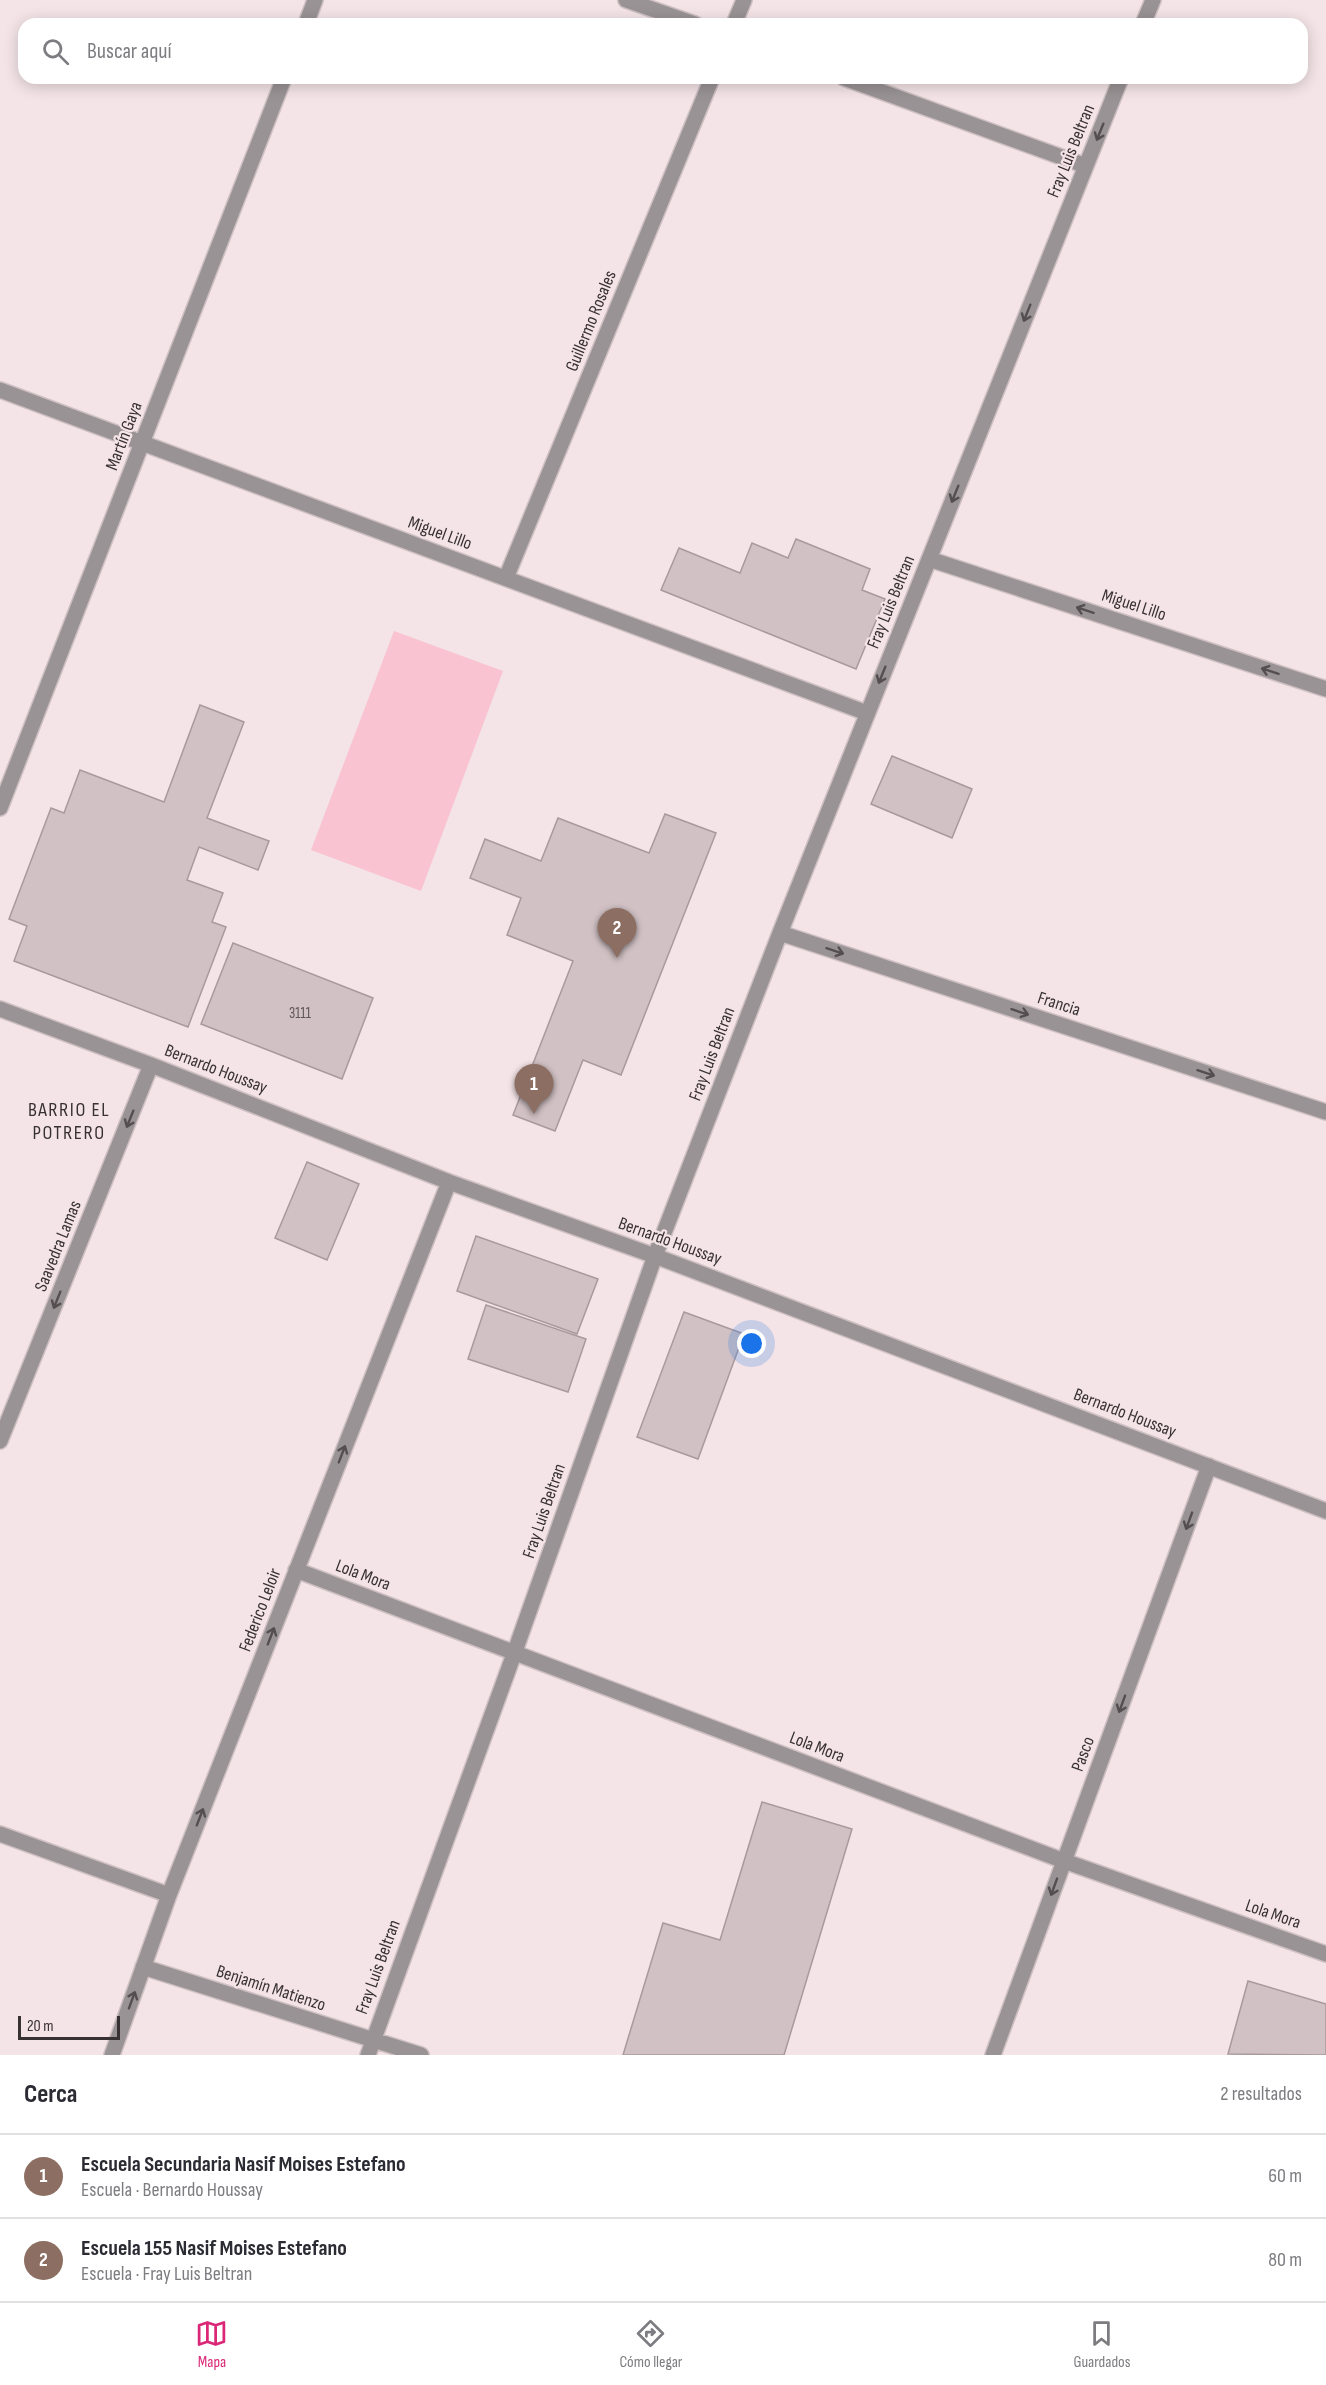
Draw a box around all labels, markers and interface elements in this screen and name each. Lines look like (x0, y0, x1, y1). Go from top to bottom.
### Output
search box (18, 18, 1308, 84)
icon: search (39, 35, 72, 68)
text: Buscar aquí (87, 38, 172, 65)
street label: Fray Luis Beltran (1043, 101, 1099, 201)
one-way arrow (1094, 123, 1105, 141)
street label: Guillermo Rosales (561, 268, 621, 374)
one-way arrow (1021, 304, 1032, 322)
street label: Martín Gaya (101, 399, 147, 473)
one-way arrow (949, 485, 960, 503)
street label: Miguel Lillo (405, 512, 475, 554)
street label: Fray Luis Beltran (863, 552, 919, 652)
street label: Miguel Lillo (1099, 585, 1169, 625)
one-way arrow (1076, 603, 1095, 614)
one-way arrow (1261, 664, 1280, 675)
one-way arrow (876, 666, 887, 684)
pin: 2 (598, 908, 636, 958)
one-way arrow (825, 946, 844, 957)
street label: Francia (1035, 987, 1083, 1021)
house number: 3111 (289, 1004, 312, 1023)
street label: Fray Luis Beltran (685, 1004, 739, 1104)
one-way arrow (1010, 1007, 1029, 1018)
street label: Bernardo Houssay (162, 1040, 270, 1098)
pin: 1 (514, 1064, 554, 1114)
one-way arrow (1196, 1068, 1215, 1079)
district label: BARRIO EL POTRERO (28, 1098, 110, 1145)
one-way arrow (123, 1110, 134, 1128)
street label: Saavedra Lamas (30, 1197, 86, 1295)
street label: Bernardo Houssay (616, 1213, 725, 1269)
one-way arrow (51, 1290, 62, 1309)
your location (737, 1329, 766, 1358)
street label: Bernardo Houssay (1071, 1384, 1179, 1442)
one-way arrow (337, 1445, 348, 1464)
street label: Fray Luis Beltran (518, 1461, 570, 1561)
one-way arrow (1182, 1511, 1193, 1530)
street label: Lola Mora (333, 1555, 393, 1595)
street label: Federico Leloir (235, 1565, 285, 1655)
one-way arrow (266, 1627, 277, 1645)
one-way arrow (1115, 1694, 1126, 1713)
street label: Lola Mora (787, 1727, 847, 1767)
street label: Pasco (1067, 1734, 1099, 1774)
one-way arrow (195, 1808, 206, 1827)
one-way arrow (1048, 1877, 1059, 1896)
street label: Lola Mora (1243, 1895, 1303, 1933)
street label: Fray Luis Beltran (351, 1917, 405, 2017)
street label: Benjamín Matienzo (214, 1960, 328, 2016)
one-way arrow (127, 1991, 138, 2010)
scale bar (18, 2013, 120, 2040)
text: 20 m (27, 2017, 54, 2036)
text: Cerca (24, 2079, 77, 2110)
text: 2 resultados (1220, 2082, 1302, 2106)
text: Escuela Secundaria Nasif Moises Estefano (81, 2151, 406, 2178)
text: 1 (40, 2164, 47, 2188)
text: 60 m (1268, 2164, 1302, 2188)
text: Escuela · Bernardo Houssay (81, 2178, 263, 2202)
text: Escuela 155 Nasif Moises Estefano (81, 2235, 347, 2262)
text: 2 (39, 2248, 48, 2272)
text: 80 m (1268, 2248, 1302, 2272)
text: Escuela · Fray Luis Beltran (81, 2262, 252, 2286)
tab: Mapa (195, 2317, 228, 2372)
tab: Cómo llegar (619, 2317, 682, 2372)
tab: Guardados (1073, 2317, 1131, 2372)

